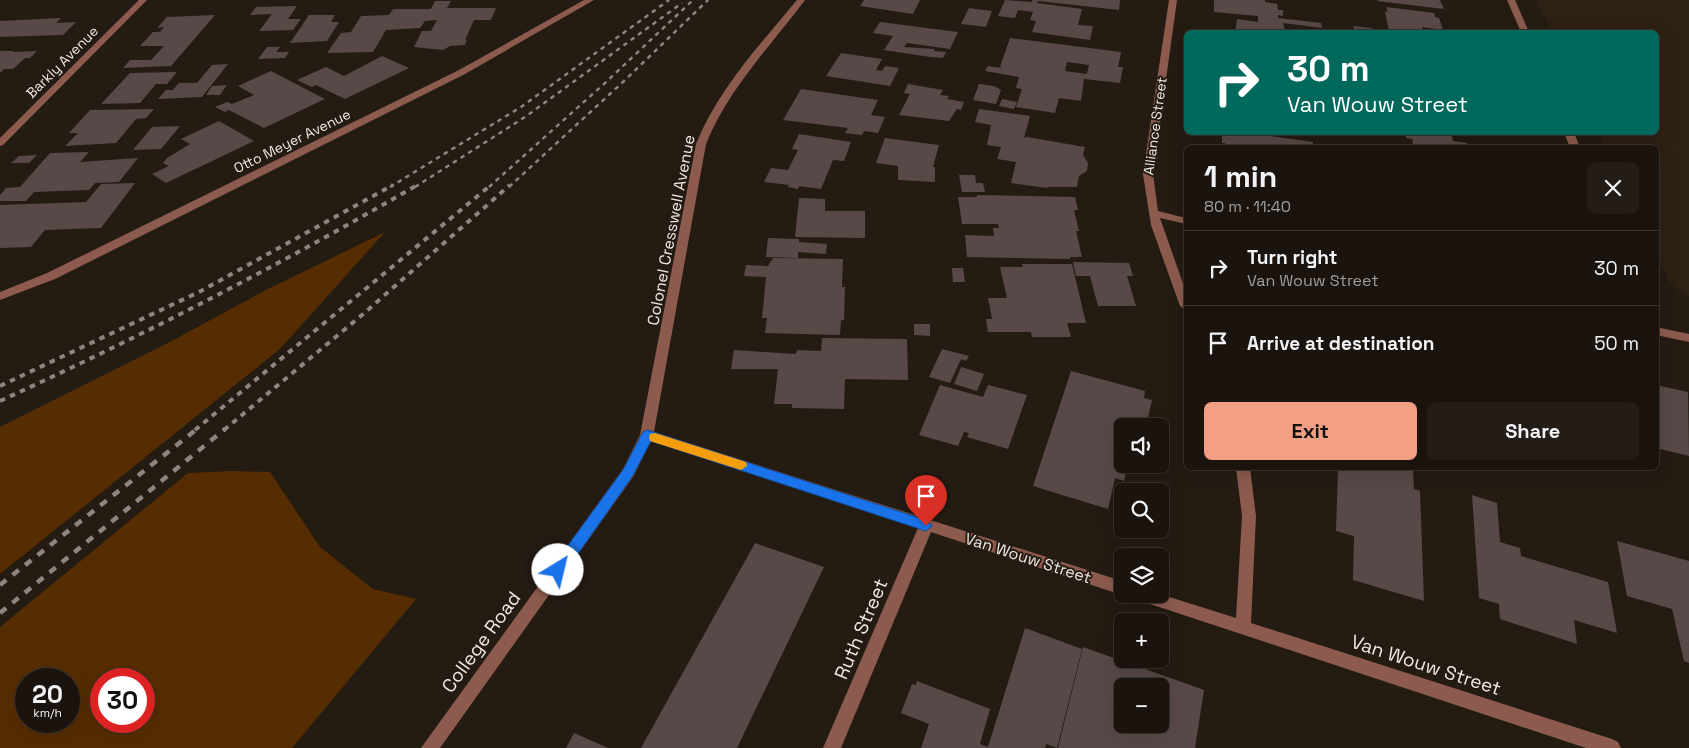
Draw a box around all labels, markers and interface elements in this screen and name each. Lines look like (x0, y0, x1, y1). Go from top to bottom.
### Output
street label: Barkly Avenue (22, 22, 102, 102)
text: 30 m (1287, 47, 1370, 91)
icon: right (1204, 50, 1269, 115)
street label: Alliance Street (1139, 76, 1171, 176)
text: Van Wouw Street (1287, 90, 1468, 118)
street label: Otto Meyer Avenue (231, 105, 353, 177)
street label: Colonel Cresswell Avenue (642, 133, 700, 327)
text: 1 min (1204, 157, 1277, 196)
button: close (1587, 162, 1639, 214)
text: 80 m · 11:40 (1204, 196, 1291, 217)
text: Turn right (1247, 245, 1337, 270)
icon: right (1204, 254, 1232, 282)
text: 30 m (1594, 256, 1639, 281)
text: Van Wouw Street (1247, 270, 1379, 291)
icon: arrive (1204, 329, 1232, 357)
text: Arrive at destination (1247, 331, 1435, 356)
text: 50 m (1594, 331, 1639, 356)
button: Exit (1204, 402, 1417, 460)
button: Share (1427, 402, 1639, 460)
map controls (1114, 418, 1169, 733)
button: sound (1114, 418, 1169, 473)
pin (905, 475, 947, 526)
icon: arrive (912, 482, 940, 510)
button: search (1114, 483, 1169, 538)
street label: Van Wouw Street (962, 528, 1094, 588)
position arrow (531, 543, 583, 595)
button: layers (1114, 548, 1169, 603)
street label: Ruth Street (829, 575, 893, 683)
street label: College Road (436, 586, 526, 698)
button: + (1114, 613, 1169, 668)
street label: Van Wouw Street (1348, 629, 1504, 701)
speed limit sign: 30 (90, 668, 155, 733)
text: 20 (32, 678, 63, 710)
button: − (1114, 678, 1169, 733)
text: km/h (33, 705, 62, 721)

